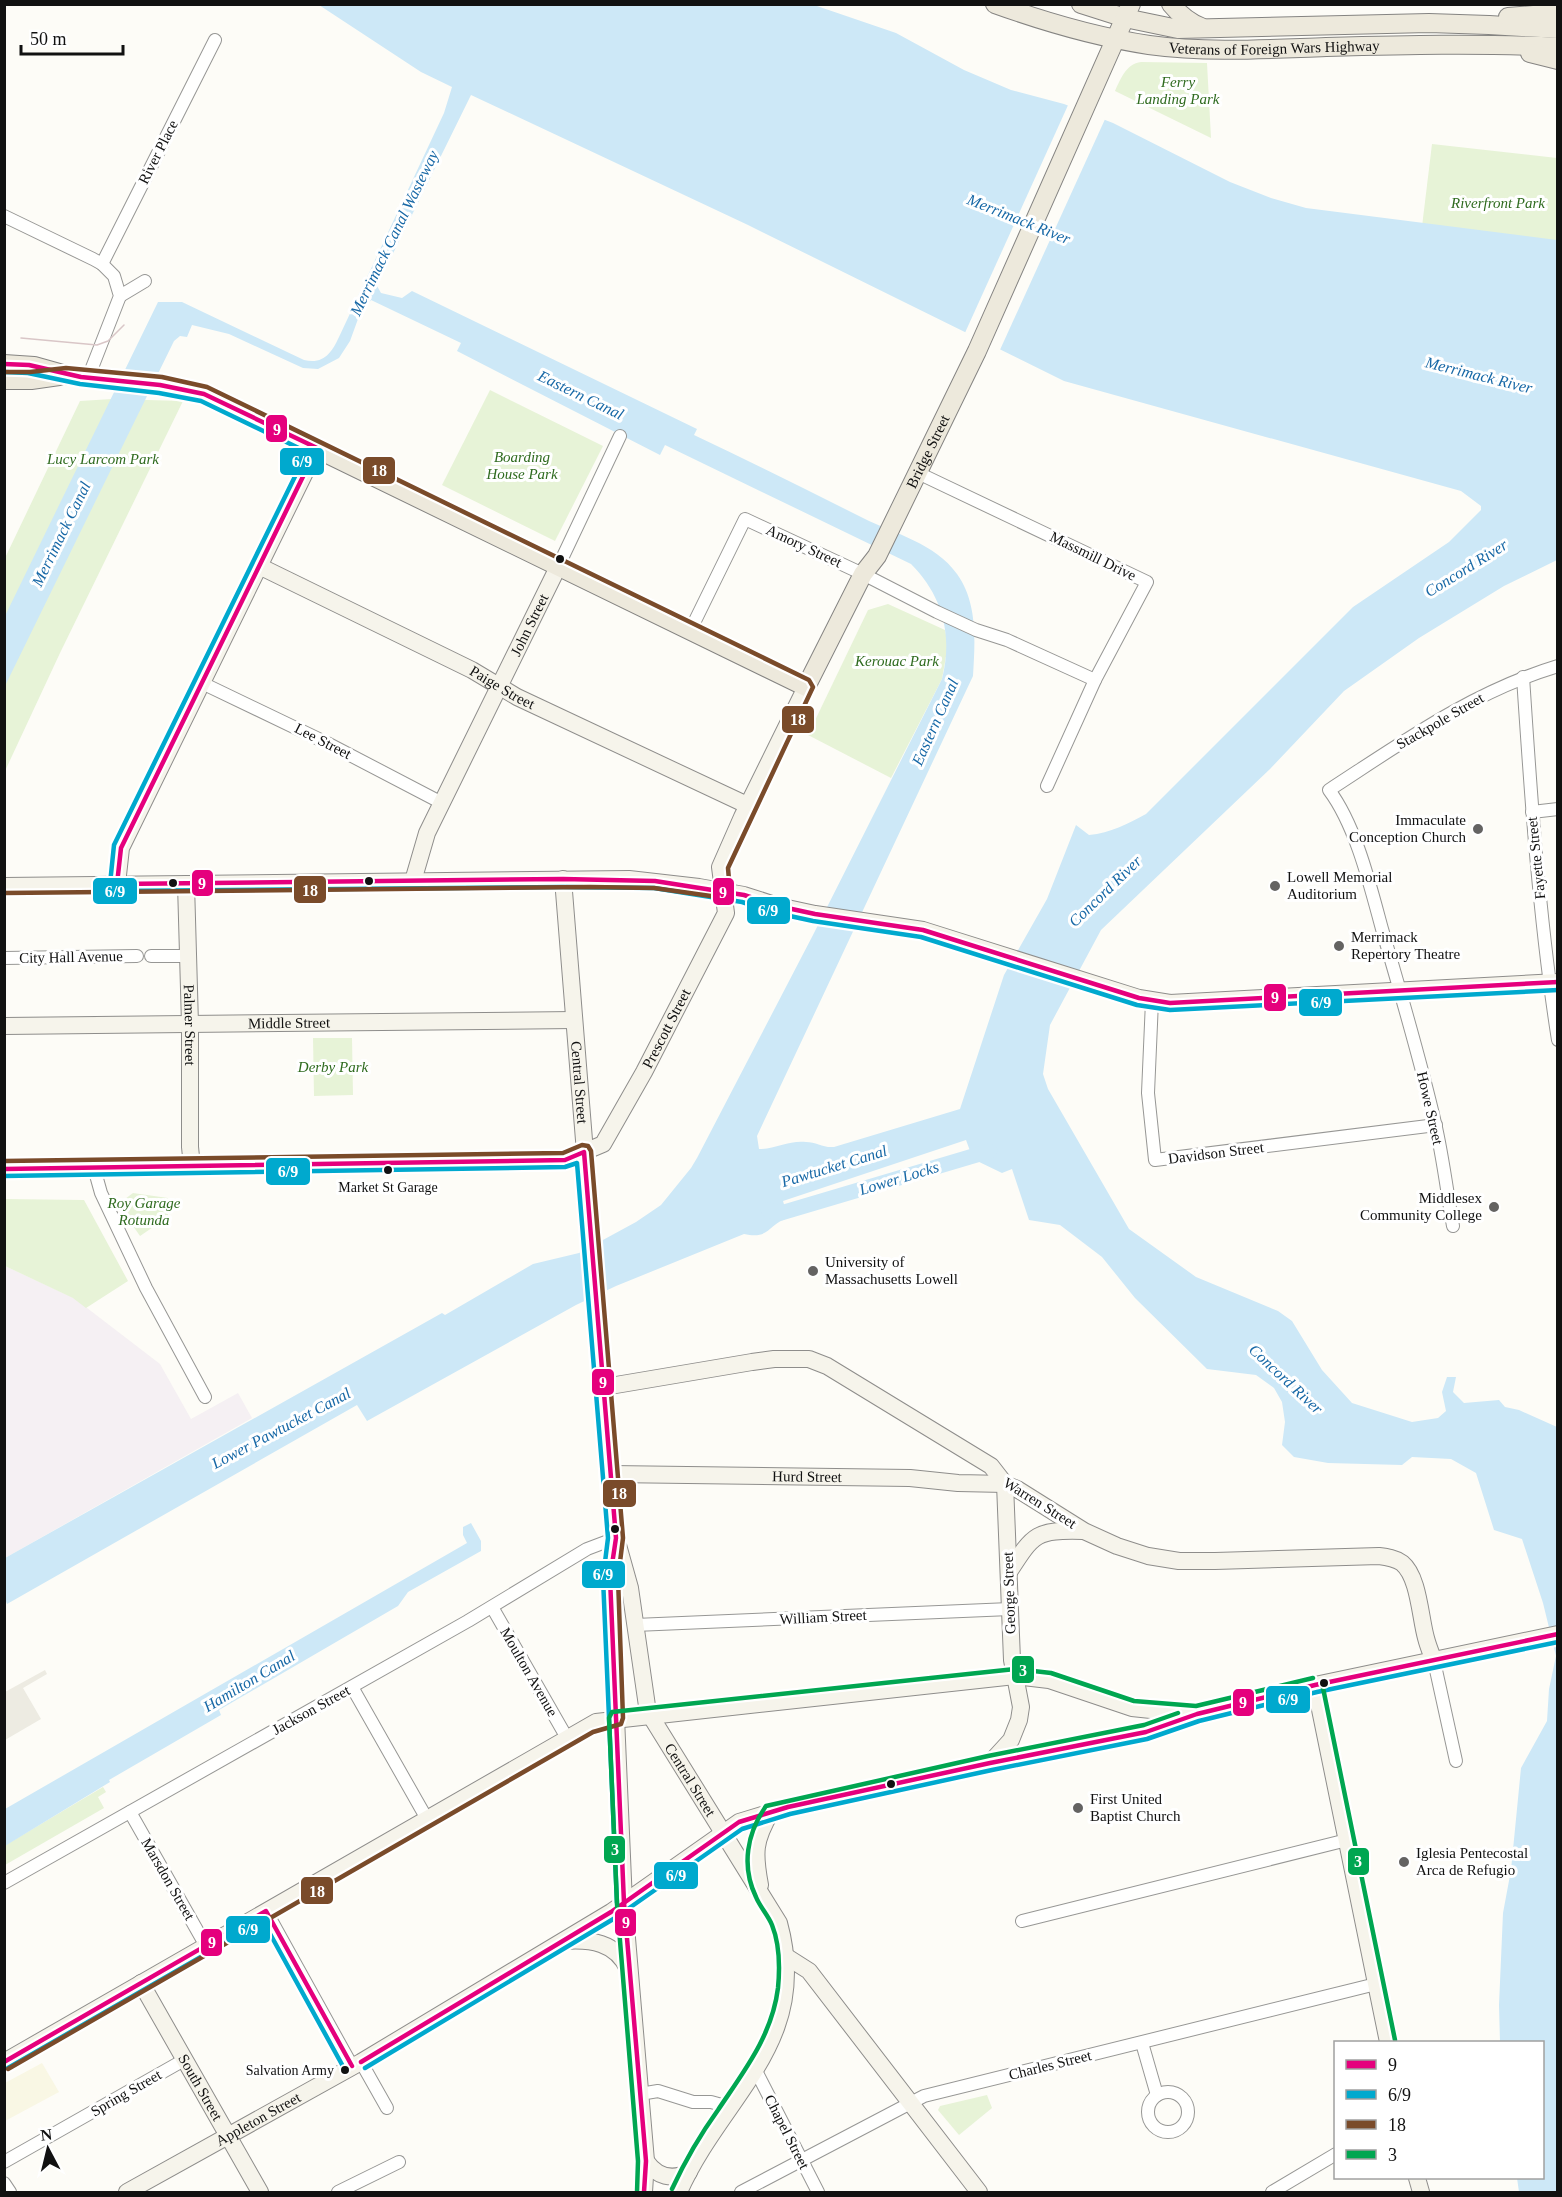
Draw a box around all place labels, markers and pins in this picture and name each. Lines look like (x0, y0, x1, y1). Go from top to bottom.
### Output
unlabelled marker (554, 553, 566, 565)
place label: Immaculate Conception Church (1349, 812, 1466, 845)
marker: Immaculate Conception Church (1471, 822, 1485, 836)
place label: Lowell Memorial Auditorium (1287, 869, 1392, 902)
unlabelled marker (363, 875, 375, 887)
unlabelled marker (167, 877, 179, 889)
marker: Lowell Memorial Auditorium (1268, 879, 1282, 893)
place label: Merrimack Repertory Theatre (1351, 929, 1461, 962)
marker: Merrimack Repertory Theatre (1332, 939, 1346, 953)
marker: Market St Garage (382, 1164, 394, 1176)
place label: Market St Garage (338, 1180, 438, 1195)
place label: Middlesex Community College (1360, 1190, 1482, 1223)
marker: Middlesex Community College (1487, 1200, 1501, 1214)
place label: University of Massachusetts Lowell (825, 1254, 958, 1287)
marker: University of Massachusetts Lowell (806, 1264, 820, 1278)
unlabelled marker (609, 1523, 621, 1535)
unlabelled marker (1318, 1677, 1330, 1689)
unlabelled marker (885, 1778, 897, 1790)
place label: First United Baptist Church (1090, 1791, 1181, 1824)
marker: First United Baptist Church (1071, 1801, 1085, 1815)
place label: Iglesia Pentecostal Arca de Refugio (1416, 1845, 1528, 1878)
marker: Iglesia Pentecostal Arca de Refugio (1397, 1855, 1411, 1869)
place label: Salvation Army (246, 2063, 334, 2078)
marker: Salvation Army (339, 2064, 351, 2076)

